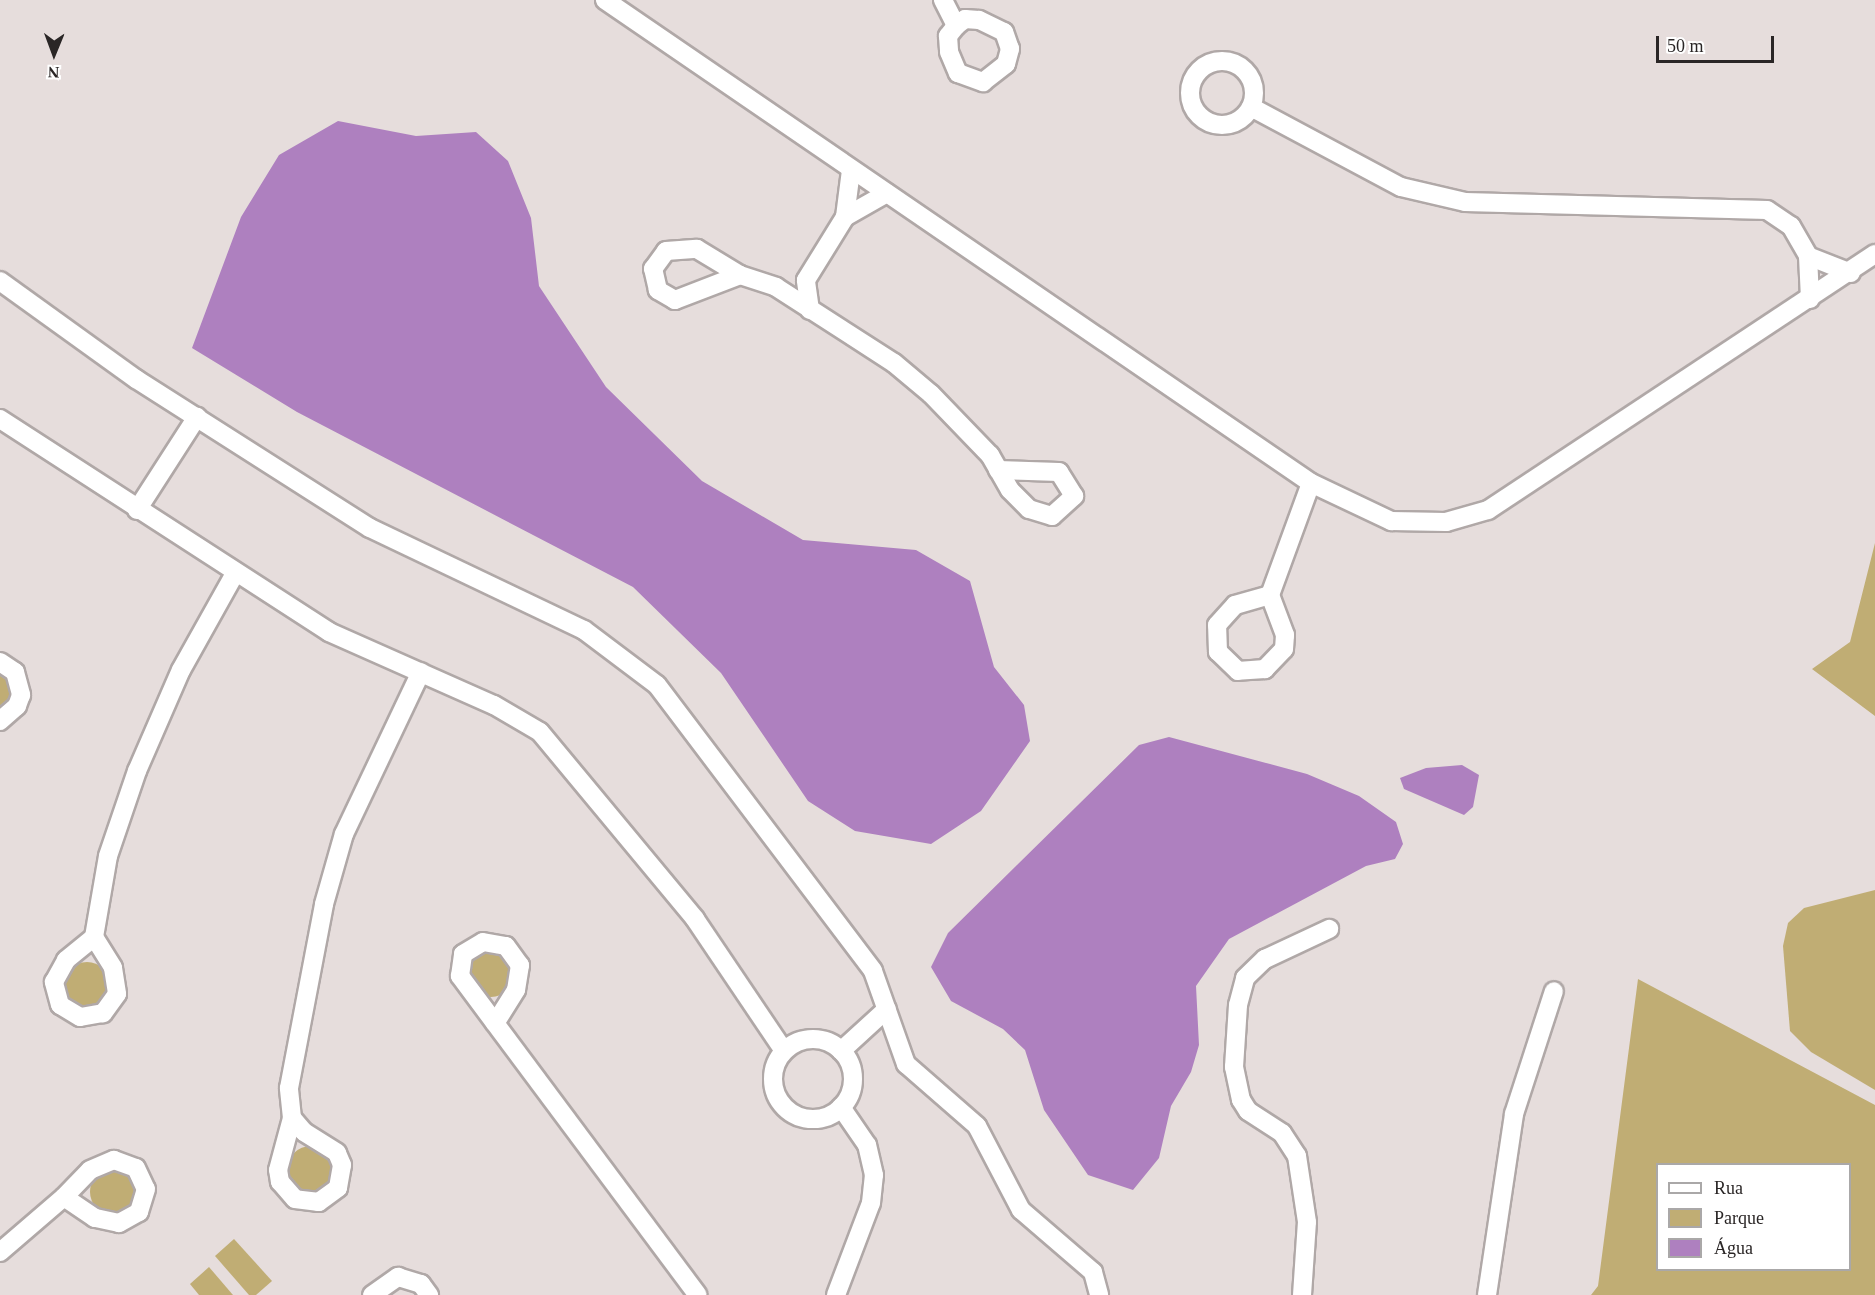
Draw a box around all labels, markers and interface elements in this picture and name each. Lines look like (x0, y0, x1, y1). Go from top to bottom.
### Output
north arrow (24, 24, 84, 84)
scale bar (1659, 24, 1778, 62)
text: 50 m (1667, 36, 1704, 56)
text: N (48, 64, 60, 81)
legend (1656, 1163, 1851, 1271)
text: Rua (1714, 1178, 1743, 1198)
text: Parque (1714, 1208, 1764, 1228)
text: Água (1714, 1238, 1753, 1258)

